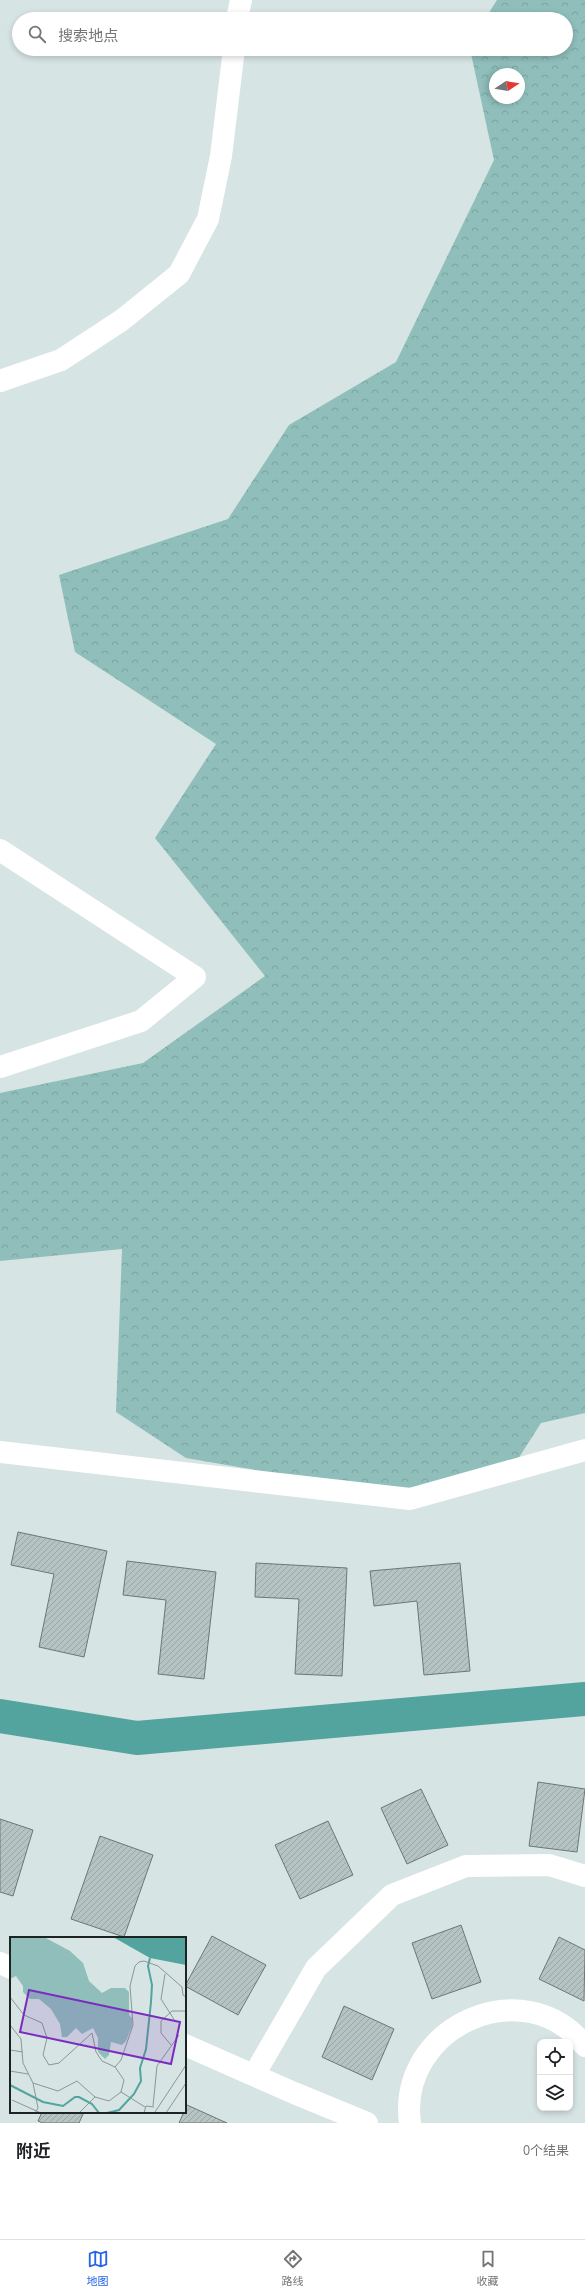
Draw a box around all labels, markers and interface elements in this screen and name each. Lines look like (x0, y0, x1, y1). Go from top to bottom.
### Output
search box (12, 12, 573, 56)
icon: search (26, 23, 48, 45)
text: 搜索地点 (58, 26, 118, 45)
north arrow (489, 68, 525, 104)
inset map (10, 1937, 186, 2113)
map controls (537, 2039, 573, 2111)
button: locate (537, 2039, 573, 2075)
button: layers (537, 2075, 573, 2111)
text: 附近 (16, 2140, 50, 2162)
text: 0个结果 (523, 2142, 569, 2159)
tab: 地图 (87, 2248, 109, 2288)
tab: 路线 (282, 2248, 304, 2288)
tab: 收藏 (477, 2248, 499, 2288)

